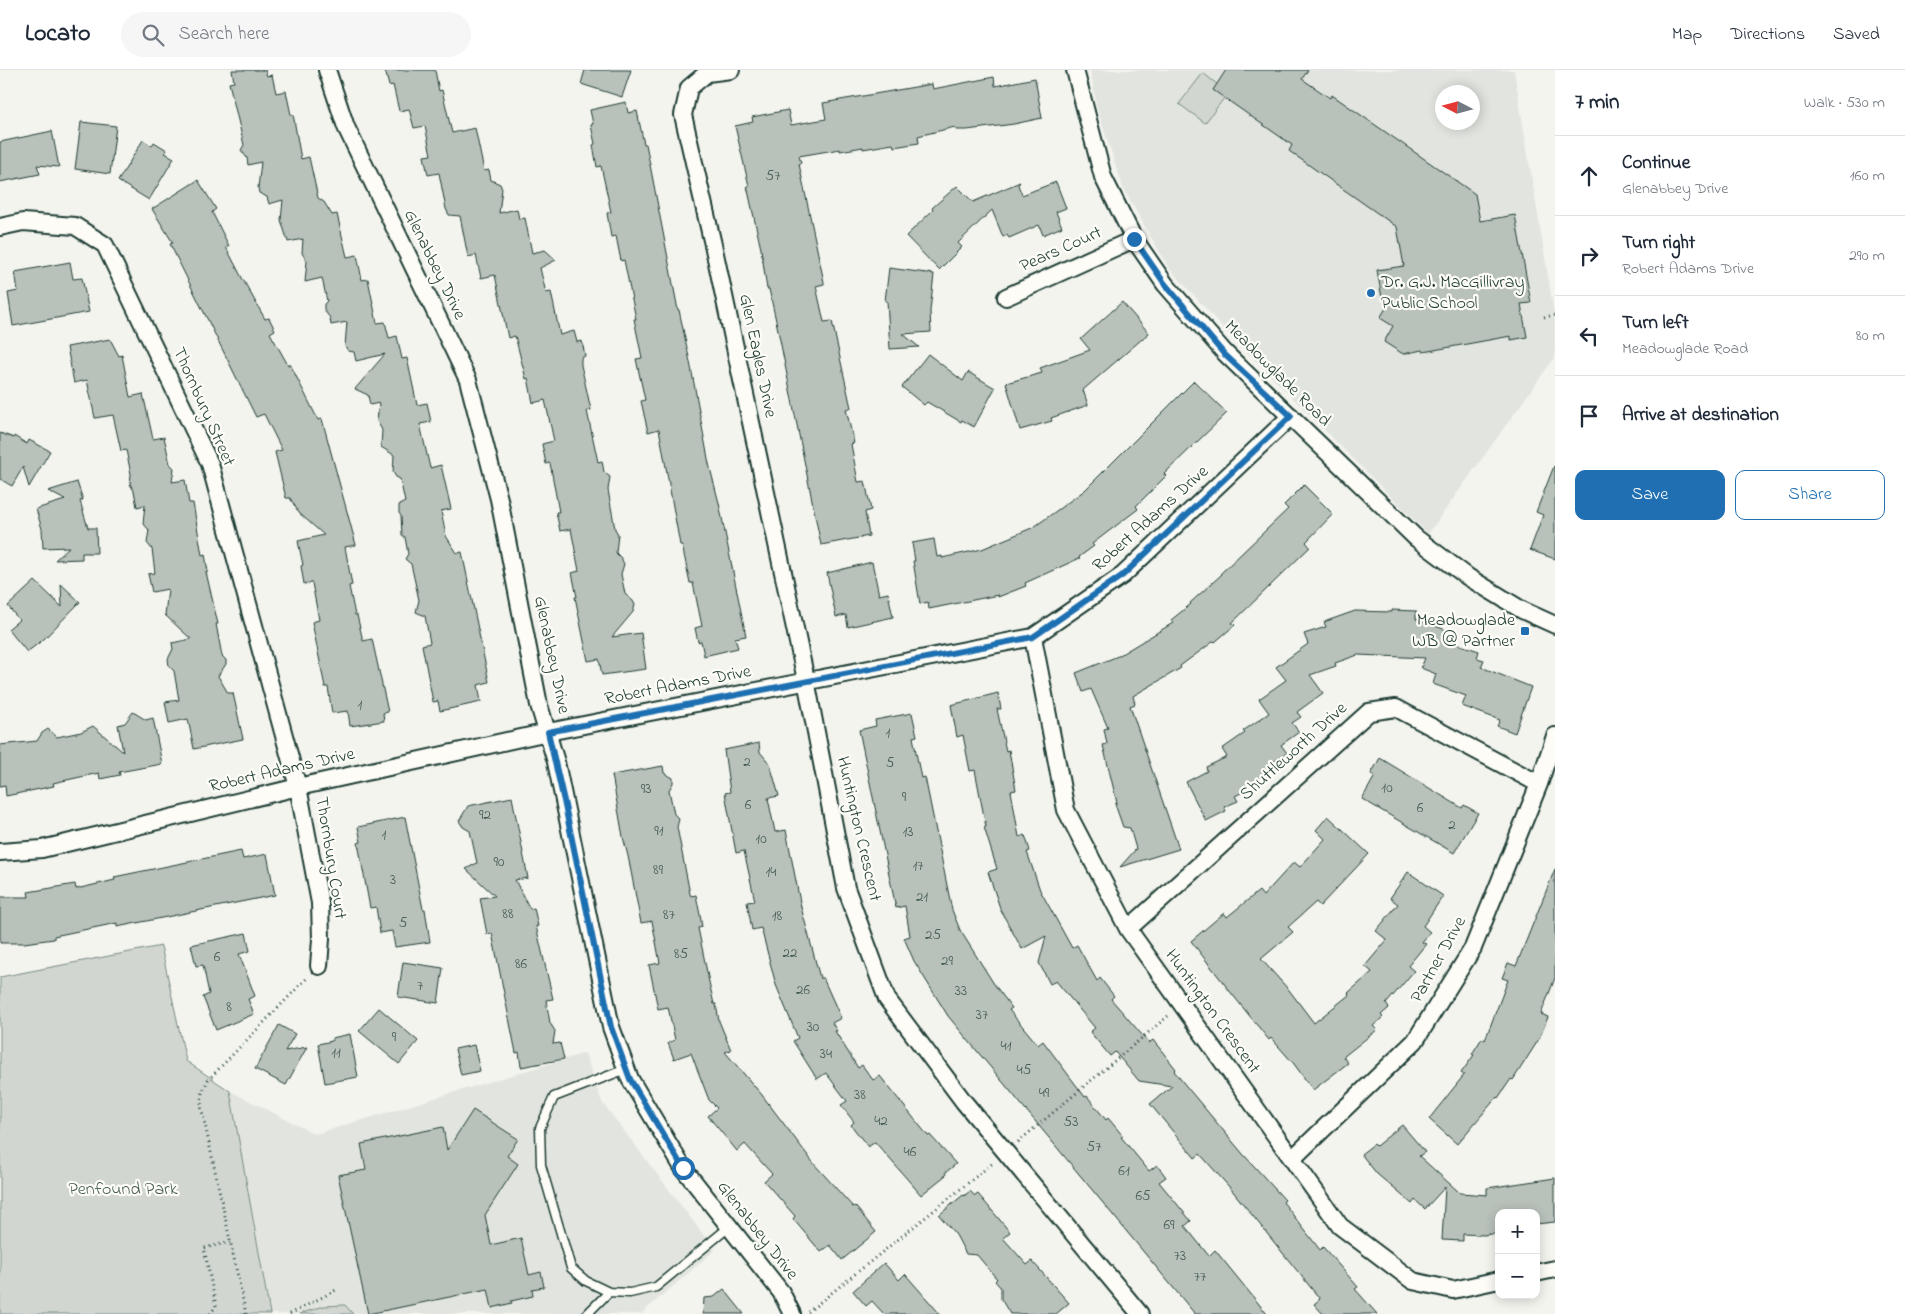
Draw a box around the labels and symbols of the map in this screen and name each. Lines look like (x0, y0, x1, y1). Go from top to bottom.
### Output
north arrow (1435, 85, 1480, 130)
house number: 57 (766, 165, 780, 187)
street label: Glenabbey Drive (396, 206, 472, 325)
street label: Pears Court (1016, 220, 1106, 280)
route end (1123, 228, 1146, 251)
place label: Dr. G.J. MacGillivray Public School (1380, 270, 1525, 317)
marker: Dr. G.J. MacGillivray Public School (1365, 287, 1377, 299)
street label: Glen Eagles Drive (730, 292, 783, 421)
street label: Meadowglade Road (1217, 315, 1336, 434)
street label: Thornbury Street (165, 343, 241, 471)
street label: Robert Adams Drive (1087, 459, 1216, 578)
street label: Glenabbey Drive (526, 594, 576, 717)
place label: Meadowglade WB @ Partner (1412, 608, 1516, 655)
marker: Meadowglade WB @ Partner (1519, 625, 1531, 637)
street label: Robert Adams Drive (603, 659, 754, 713)
house number: 1 (358, 694, 363, 716)
street label: Shuttleworth Drive (1234, 696, 1354, 807)
house number: 1 (886, 722, 891, 744)
street label: Robert Adams Drive (207, 741, 358, 800)
house number: 2 (743, 751, 751, 773)
house number: 5 (886, 752, 895, 774)
street label: Huntington Crescent (828, 754, 887, 904)
house number: 10 (1381, 777, 1393, 799)
house number: 93 (641, 778, 651, 800)
house number: 9 (902, 786, 907, 808)
house number: 6 (745, 794, 752, 816)
street label: Thornbury Court (307, 795, 353, 921)
house number: 6 (1417, 797, 1424, 819)
house number: 92 (479, 804, 492, 826)
house number: 2 (1448, 814, 1456, 836)
house number: 91 (654, 820, 664, 842)
house number: 13 (903, 821, 913, 843)
house number: 1 (382, 824, 387, 846)
house number: 10 (755, 828, 767, 850)
house number: 90 (494, 851, 505, 873)
house number: 17 (913, 855, 923, 877)
house number: 89 (653, 859, 664, 881)
house number: 14 (766, 861, 776, 883)
house number: 3 (390, 869, 396, 891)
house number: 21 (916, 886, 928, 908)
house number: 88 (502, 903, 514, 925)
house number: 87 (663, 904, 675, 926)
house number: 18 (772, 905, 783, 927)
street label: Partner Drive (1405, 911, 1474, 1008)
house number: 5 (399, 912, 408, 934)
house number: 25 (925, 924, 941, 946)
house number: 22 (783, 942, 798, 964)
house number: 85 (674, 943, 689, 965)
street label: Huntington Crescent (1157, 944, 1266, 1080)
house number: 6 (214, 946, 221, 968)
house number: 29 (941, 950, 953, 972)
house number: 86 (515, 953, 528, 975)
house number: 7 (417, 975, 423, 997)
house number: 26 (796, 979, 810, 1001)
house number: 33 (955, 980, 967, 1002)
house number: 8 (226, 996, 232, 1018)
house number: 37 (976, 1004, 988, 1026)
house number: 30 (807, 1016, 820, 1038)
house number: 9 (392, 1026, 397, 1048)
house number: 41 (1001, 1035, 1012, 1057)
house number: 11 (331, 1042, 341, 1064)
house number: 34 (820, 1043, 832, 1065)
house number: 45 (1017, 1059, 1032, 1081)
house number: 49 (1039, 1082, 1050, 1104)
house number: 38 (854, 1084, 866, 1106)
house number: 42 (874, 1110, 888, 1132)
house number: 53 (1064, 1111, 1078, 1133)
house number: 57 (1087, 1136, 1101, 1158)
house number: 46 (904, 1141, 917, 1163)
route start (672, 1157, 695, 1180)
house number: 61 (1118, 1160, 1130, 1182)
street label: Glenabbey Drive (710, 1176, 805, 1287)
park label: Penfound Park (68, 1177, 178, 1203)
house number: 65 (1135, 1185, 1151, 1207)
house number: 69 (1163, 1214, 1175, 1236)
house number: 73 (1174, 1245, 1186, 1267)
house number: 77 (1194, 1266, 1206, 1288)

